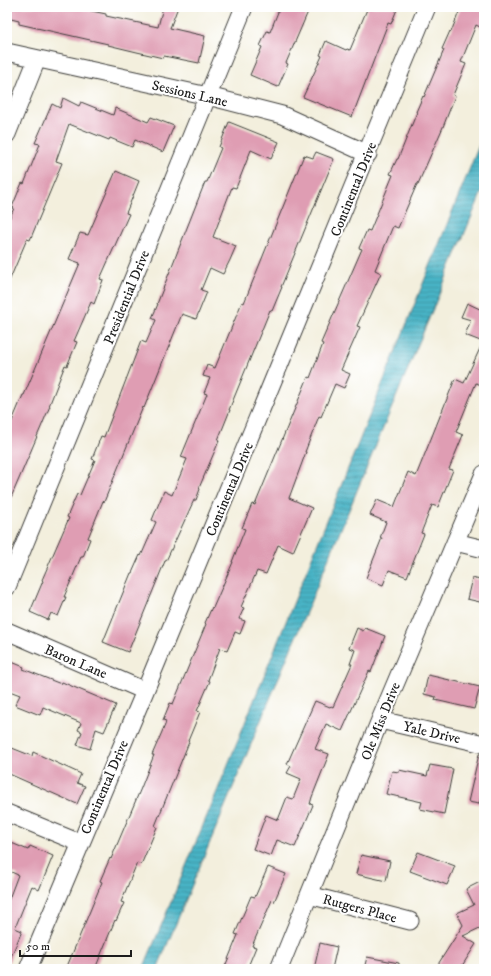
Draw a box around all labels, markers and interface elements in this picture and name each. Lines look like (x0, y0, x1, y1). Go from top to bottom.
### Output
street label: Sessions Lane (150, 77, 230, 111)
street label: Continental Drive (327, 139, 381, 239)
street label: Presidential Drive (100, 248, 154, 347)
street label: Continental Drive (202, 439, 258, 539)
street label: Baron Lane (42, 641, 110, 683)
street label: Ole Miss Drive (357, 679, 405, 763)
street label: Yale Drive (401, 718, 462, 748)
street label: Continental Drive (77, 737, 133, 837)
street label: Rutgers Place (321, 890, 399, 928)
scale bar (20, 932, 131, 958)
text: 50 m (26, 939, 50, 954)

